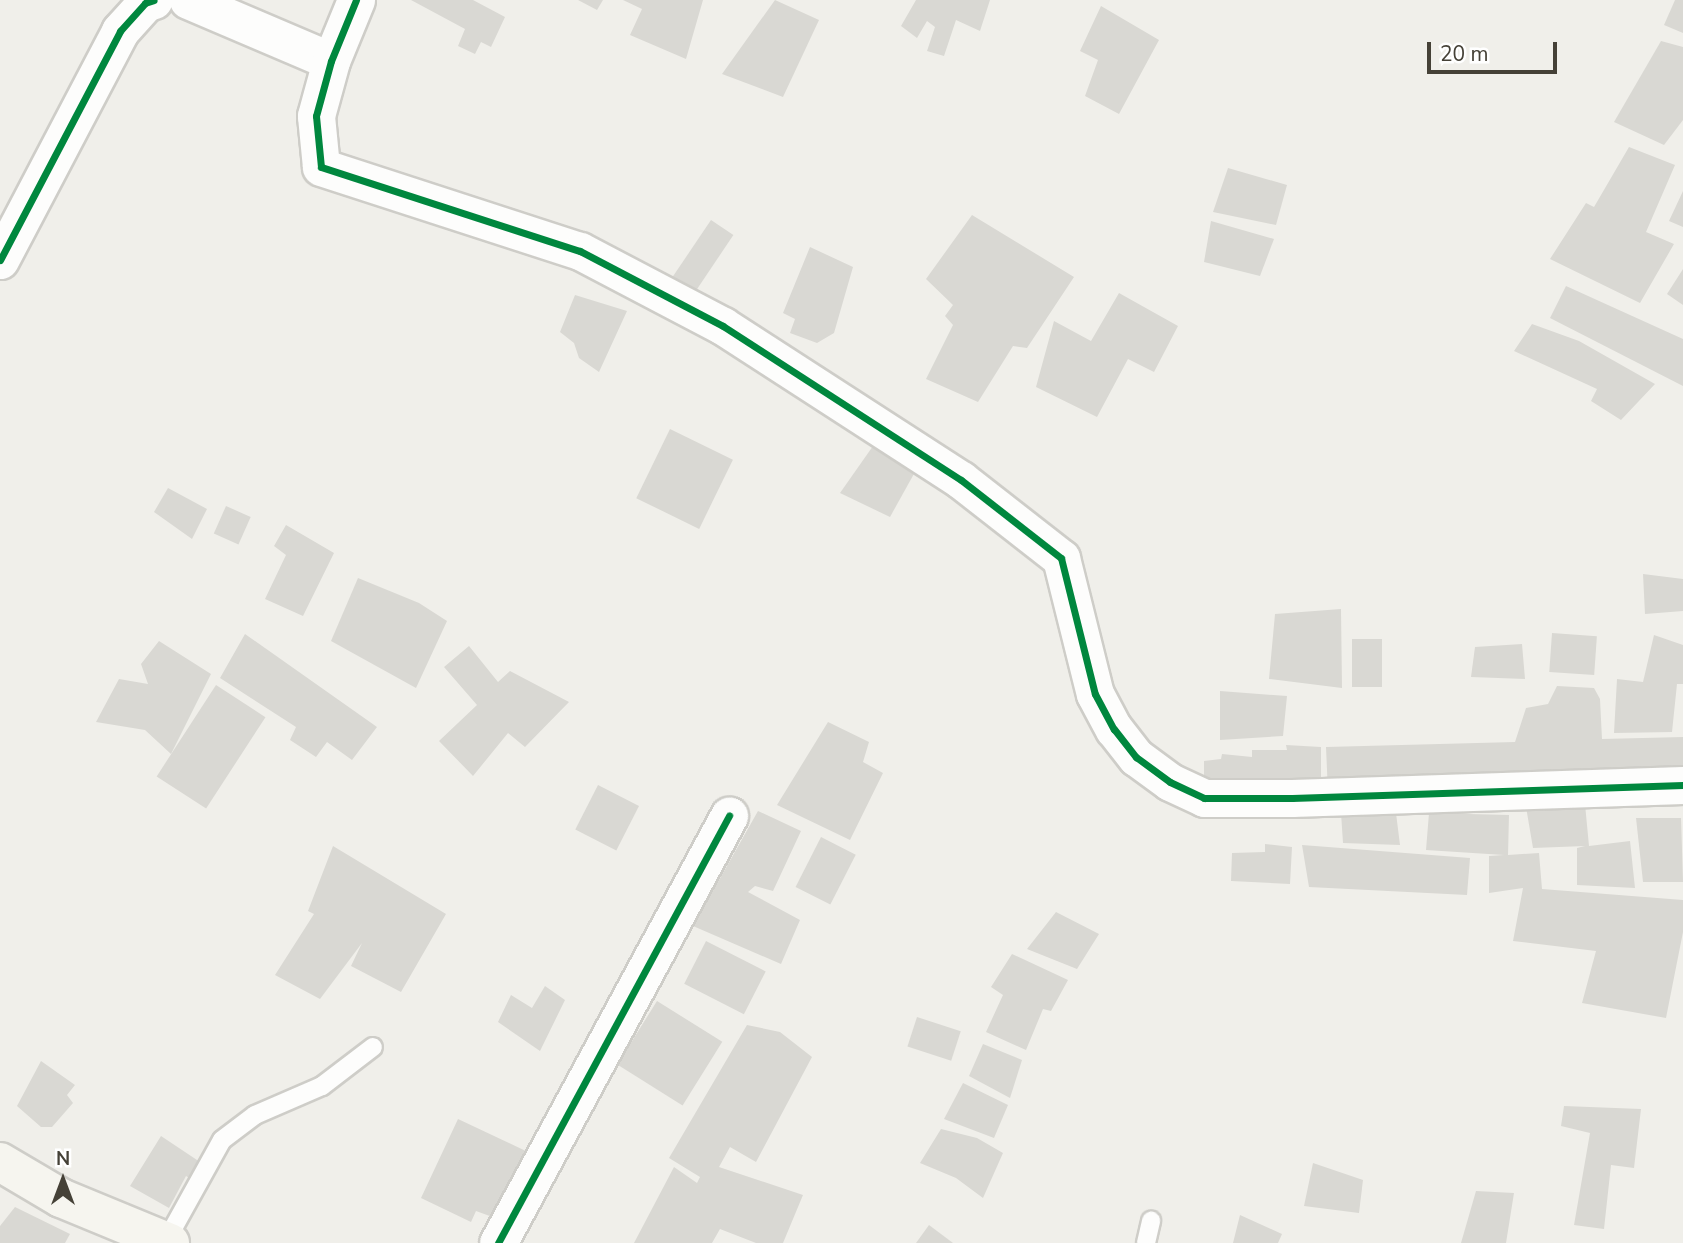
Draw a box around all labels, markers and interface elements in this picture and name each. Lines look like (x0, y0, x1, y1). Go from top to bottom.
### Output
scale bar (1431, 28, 1560, 72)
text: 20 m (1440, 40, 1489, 68)
north arrow (28, 1145, 98, 1215)
text: N (56, 1146, 70, 1172)

